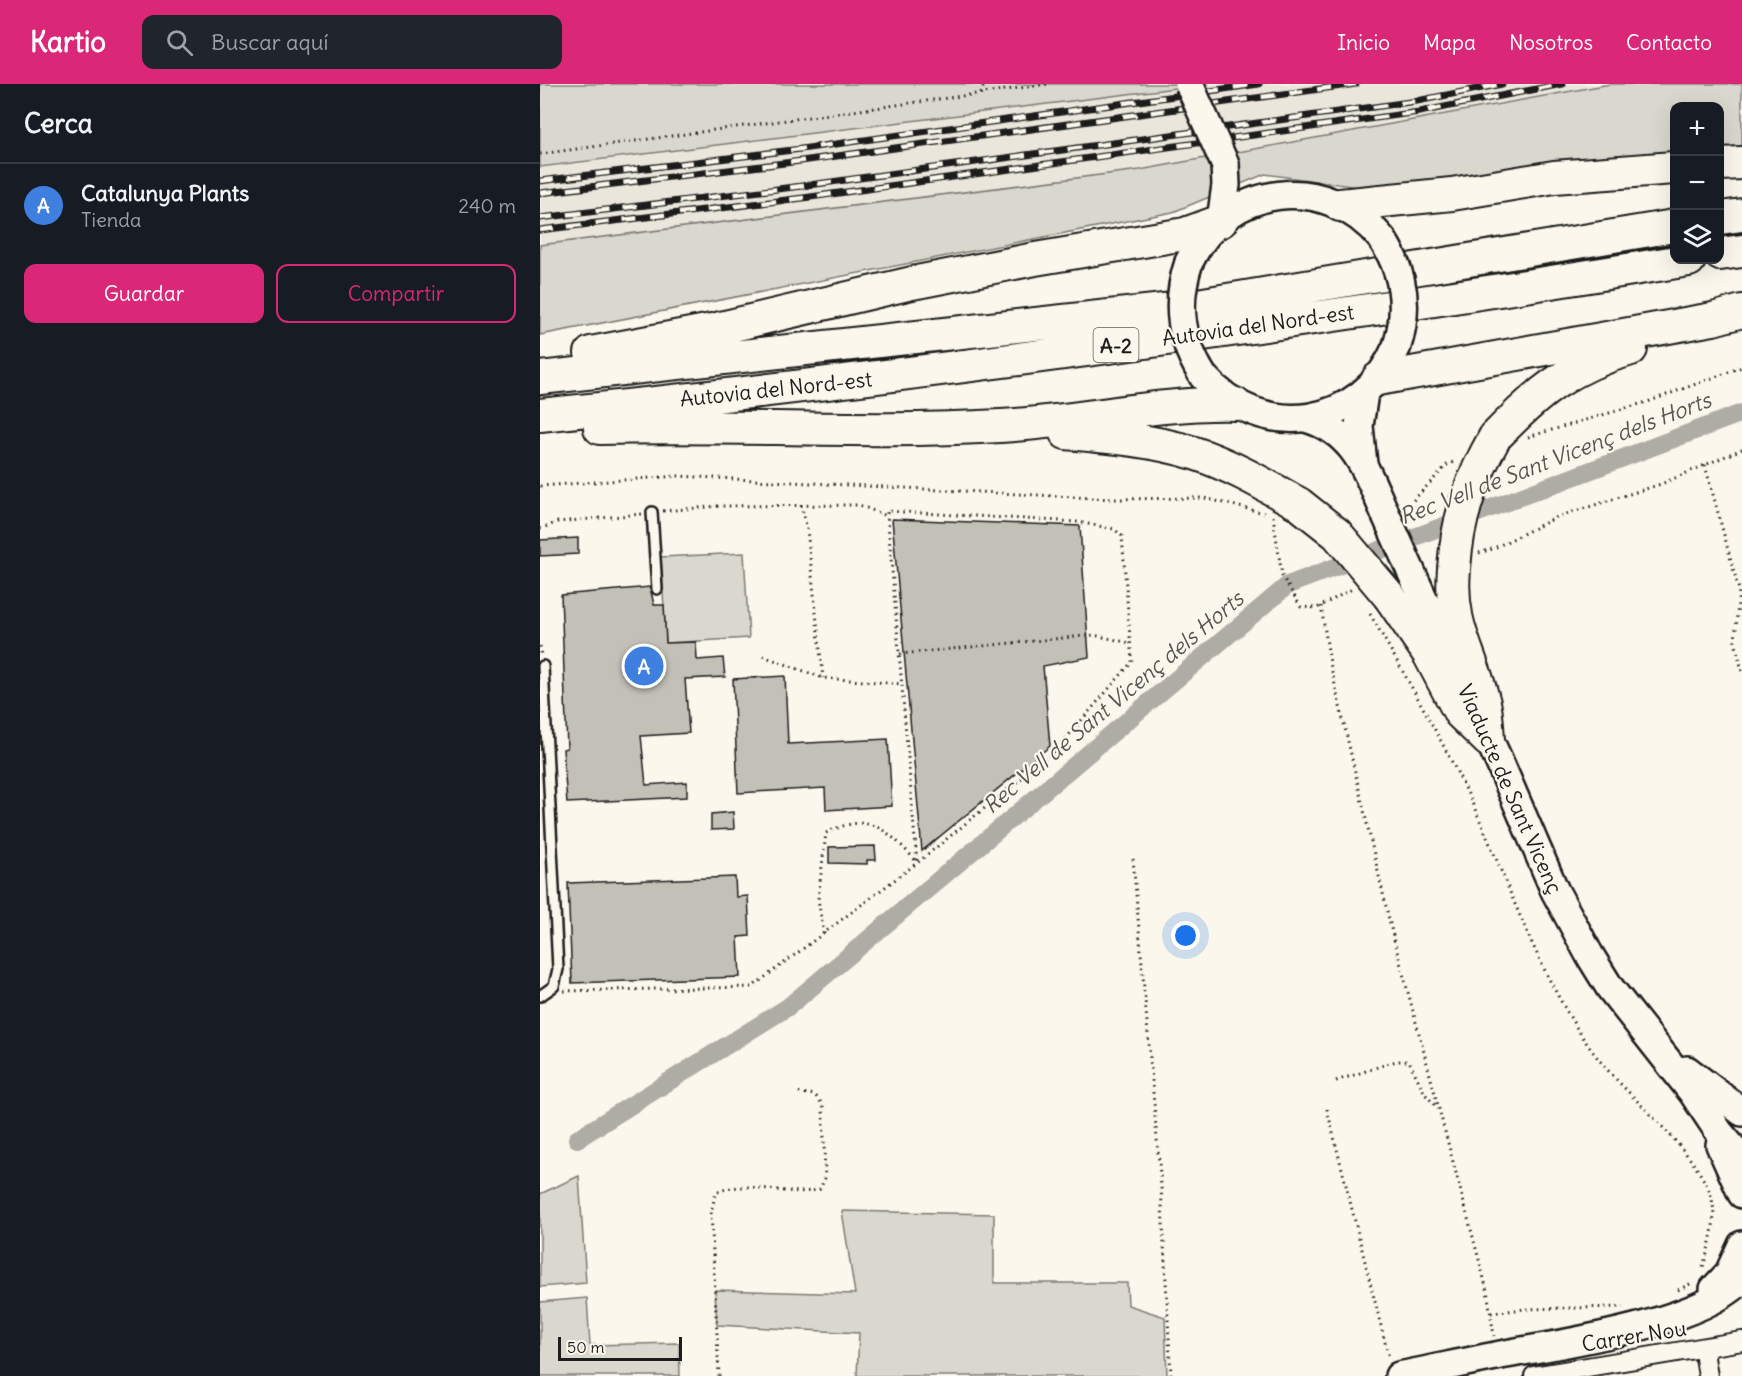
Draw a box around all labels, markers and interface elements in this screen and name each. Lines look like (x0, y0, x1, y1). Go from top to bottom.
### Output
search box (142, 15, 562, 69)
text: Kartio (30, 24, 106, 60)
icon: search (163, 26, 196, 59)
text: Buscar aquí (211, 28, 328, 56)
text: Inicio (1337, 29, 1390, 56)
text: Mapa (1423, 29, 1476, 56)
text: Nosotros (1509, 29, 1593, 56)
text: Contacto (1626, 29, 1712, 56)
map controls (1670, 102, 1724, 264)
button: + (1670, 102, 1724, 156)
text: Cerca (24, 107, 93, 140)
button: − (1670, 156, 1724, 210)
text: Catalunya Plants (81, 179, 249, 207)
text: A (37, 193, 50, 218)
text: 240 m (458, 193, 516, 218)
text: Tienda (81, 207, 141, 232)
button: layers (1670, 210, 1724, 264)
button: Guardar (24, 264, 264, 323)
button: Compartir (276, 264, 516, 323)
street label: Autovia del Nord-est (1160, 298, 1356, 352)
road number: A-2 (1094, 328, 1138, 362)
street label: Autovia del Nord-est (679, 365, 873, 413)
water label: Rec Vell de Sant Vicenç dels Horts (1395, 385, 1717, 530)
water label: Rec Vell de Sant Vicenç dels Horts (977, 583, 1250, 819)
pin: A (624, 644, 664, 688)
street label: Viaducte de Sant Vicenç (1452, 680, 1568, 898)
your location (1171, 921, 1200, 950)
street label: Carrer Nou (1580, 1314, 1688, 1358)
scale bar (558, 1334, 682, 1362)
text: 50 m (567, 1337, 605, 1357)

